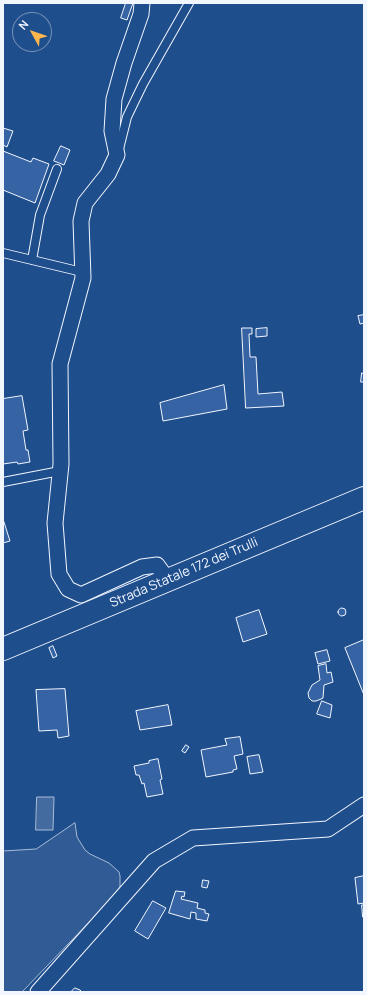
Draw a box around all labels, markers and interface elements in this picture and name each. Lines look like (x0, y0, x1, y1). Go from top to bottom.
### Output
north arrow (12, 12, 52, 52)
text: N (15, 17, 31, 32)
street label: Strada Statale 172 dei Trulli (107, 535, 261, 611)

